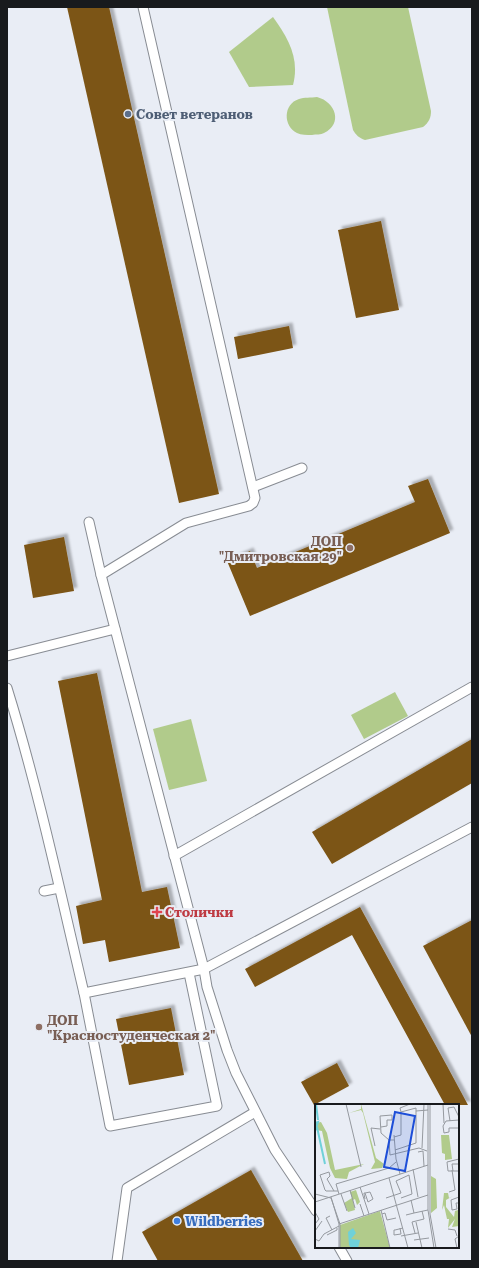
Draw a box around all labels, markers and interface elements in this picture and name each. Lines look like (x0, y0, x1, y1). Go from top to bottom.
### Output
place label: Совет ветеранов (136, 107, 253, 122)
marker: Совет ветеранов (123, 109, 133, 119)
place label: ДОП "Дмитровская 29" (219, 534, 342, 564)
marker: ДОП "Дмитровская 29" (345, 543, 355, 553)
place label: Столички (165, 905, 234, 920)
marker: Столички (152, 907, 162, 917)
place label: ДОП "Красностуденческая 2" (47, 1013, 216, 1043)
marker: ДОП "Красностуденческая 2" (34, 1022, 44, 1032)
inset map (315, 1104, 459, 1248)
place label: Wildberries (185, 1214, 263, 1229)
marker: Wildberries (172, 1216, 182, 1226)

